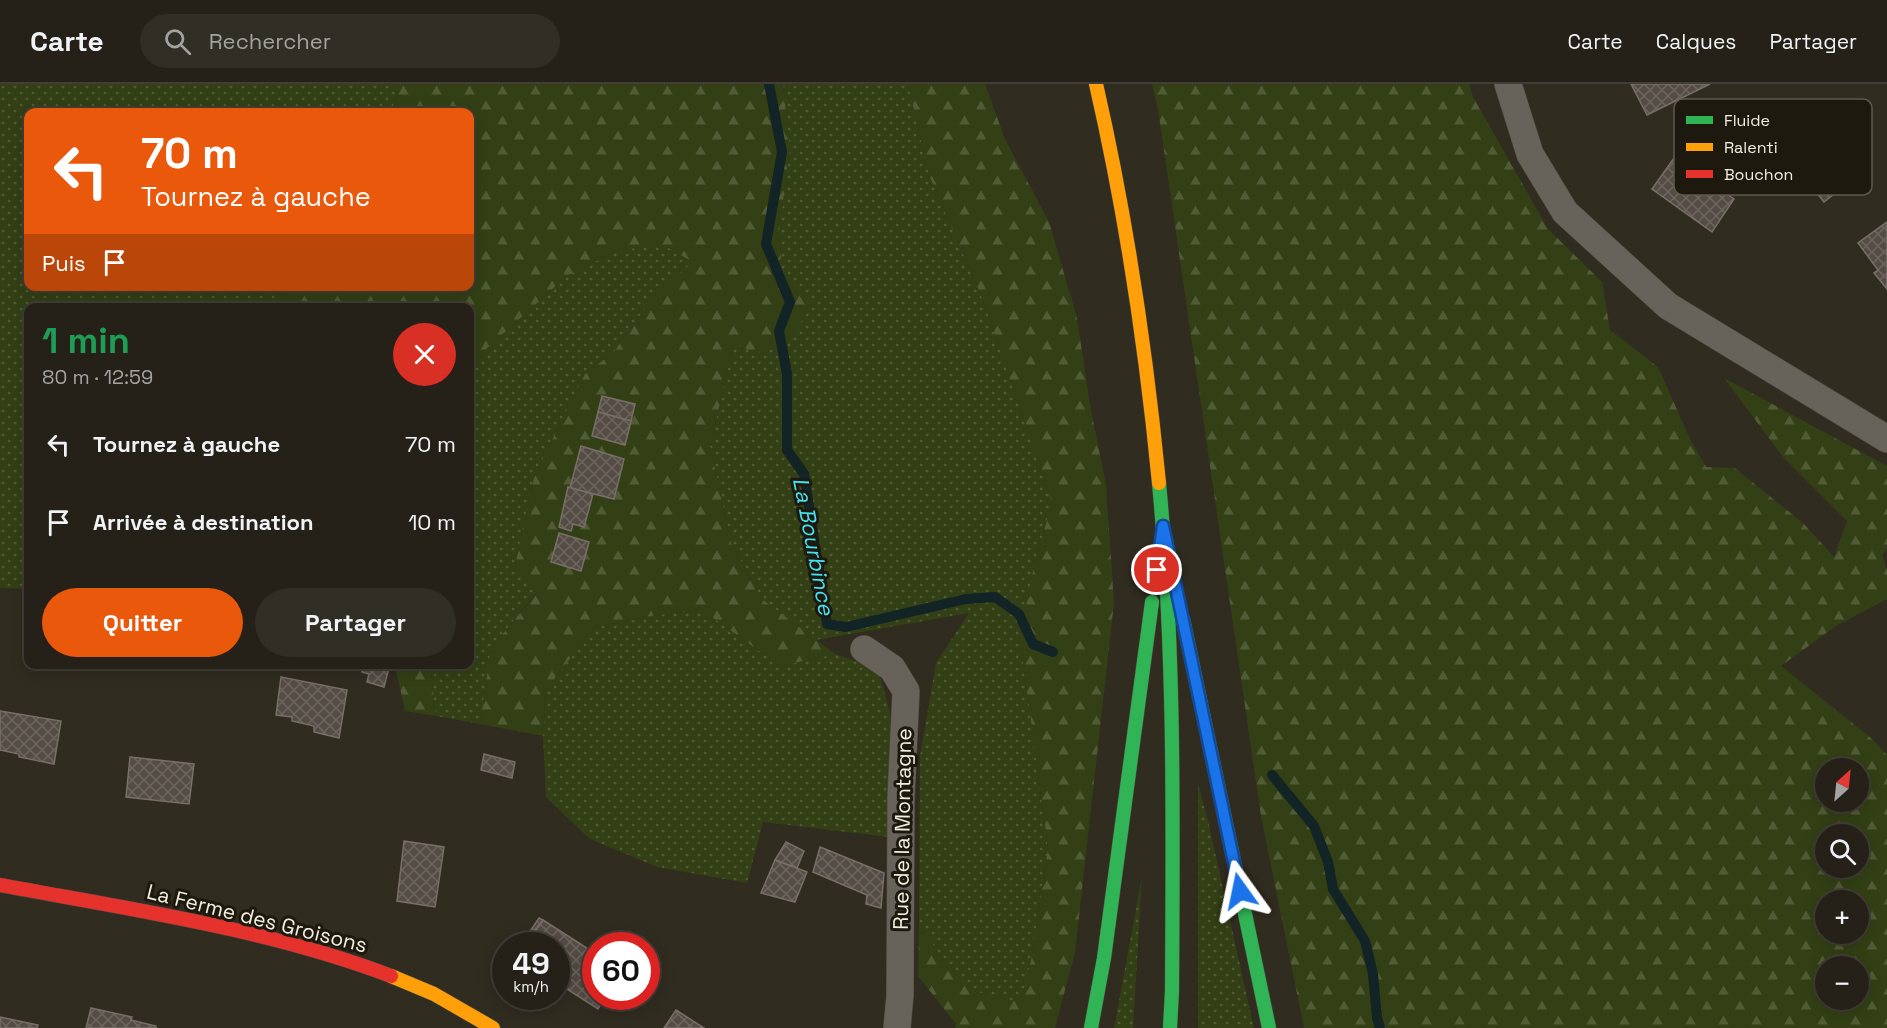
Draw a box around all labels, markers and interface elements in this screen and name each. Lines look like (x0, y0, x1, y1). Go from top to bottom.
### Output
search box (140, 14, 560, 68)
text: Carte (30, 23, 104, 59)
icon: search (161, 25, 194, 58)
text: Rechercher (209, 27, 331, 55)
text: Carte (1568, 28, 1623, 55)
text: Calques (1656, 28, 1736, 55)
text: Partager (1769, 28, 1857, 55)
legend (1674, 99, 1872, 195)
text: Fluide (1724, 110, 1770, 131)
text: 70 m (141, 127, 238, 180)
icon: left (42, 132, 120, 210)
text: Ralenti (1724, 137, 1778, 158)
text: Bouchon (1724, 164, 1793, 185)
text: Tournez à gauche (141, 179, 371, 214)
icon: arrive (98, 246, 131, 279)
text: Puis (42, 249, 86, 277)
text: 1 min (42, 318, 130, 364)
button: close (393, 323, 456, 386)
text: 80 m · 12:59 (42, 364, 153, 390)
icon: left (42, 428, 75, 461)
text: Tournez à gauche (93, 430, 280, 458)
text: 70 m (405, 430, 456, 458)
water label: La Bourbince (787, 475, 841, 618)
icon: arrive (42, 506, 75, 539)
text: Arrivée à destination (93, 508, 314, 536)
text: 10 m (408, 508, 456, 536)
pin (1131, 544, 1182, 595)
icon: arrive (1140, 553, 1173, 586)
button: Quitter (42, 588, 243, 657)
button: Partager (255, 588, 456, 657)
street label: Rue de la Montagne (887, 728, 917, 930)
north arrow (1815, 758, 1869, 812)
map controls (1815, 758, 1869, 1010)
button: search (1815, 824, 1869, 878)
position arrow (1208, 859, 1272, 923)
street label: La Ferme des Groisons (144, 878, 370, 958)
button: + (1815, 890, 1869, 944)
speed limit sign: 60 (582, 932, 660, 1010)
text: 49 (512, 944, 550, 983)
button: − (1815, 956, 1869, 1010)
text: km/h (513, 977, 549, 996)

